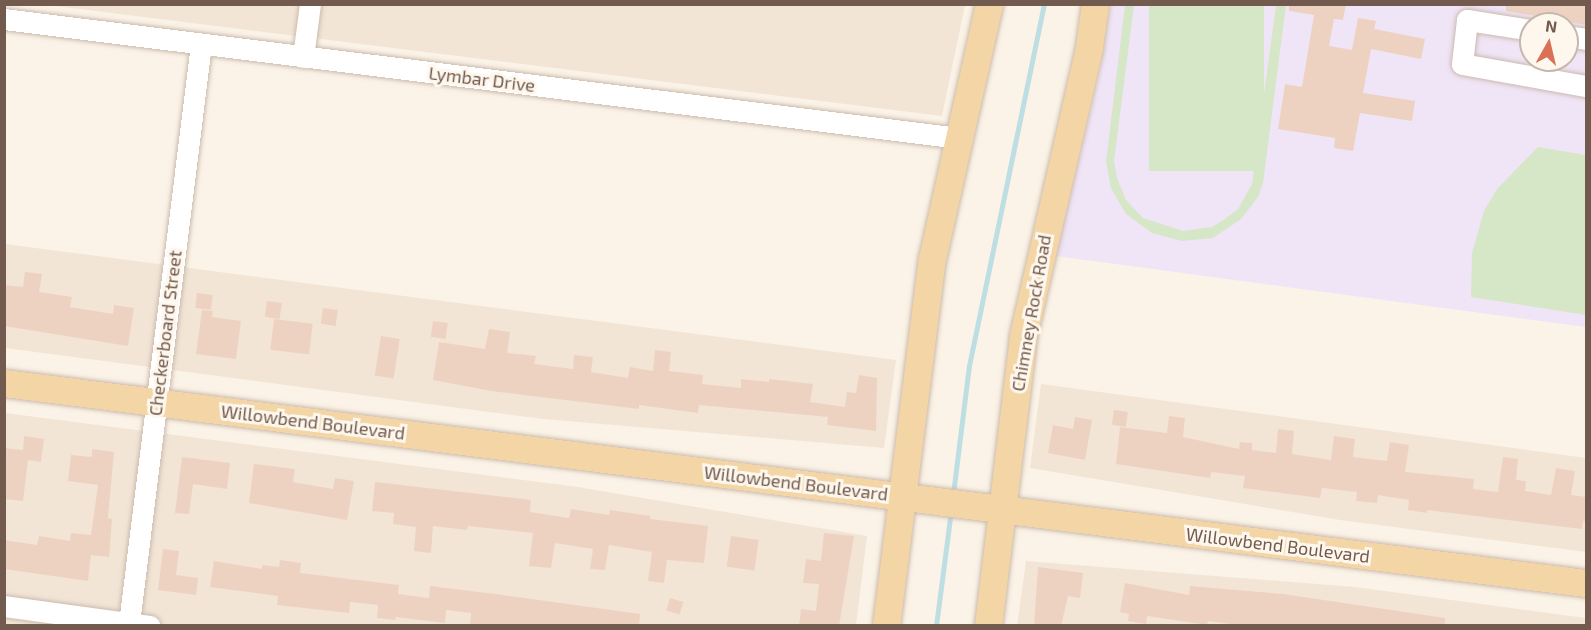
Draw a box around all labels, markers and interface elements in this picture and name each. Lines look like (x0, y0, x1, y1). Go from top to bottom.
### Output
north arrow (1519, 12, 1579, 72)
text: N (1544, 15, 1558, 36)
street label: Lymbar Drive (427, 62, 537, 96)
street label: Chimney Rock Road (1007, 233, 1055, 393)
street label: Checkerboard Street (144, 249, 186, 417)
street label: Willowbend Boulevard (220, 400, 406, 444)
street label: Willowbend Boulevard (703, 461, 889, 505)
street label: Willowbend Boulevard (1185, 523, 1371, 567)

